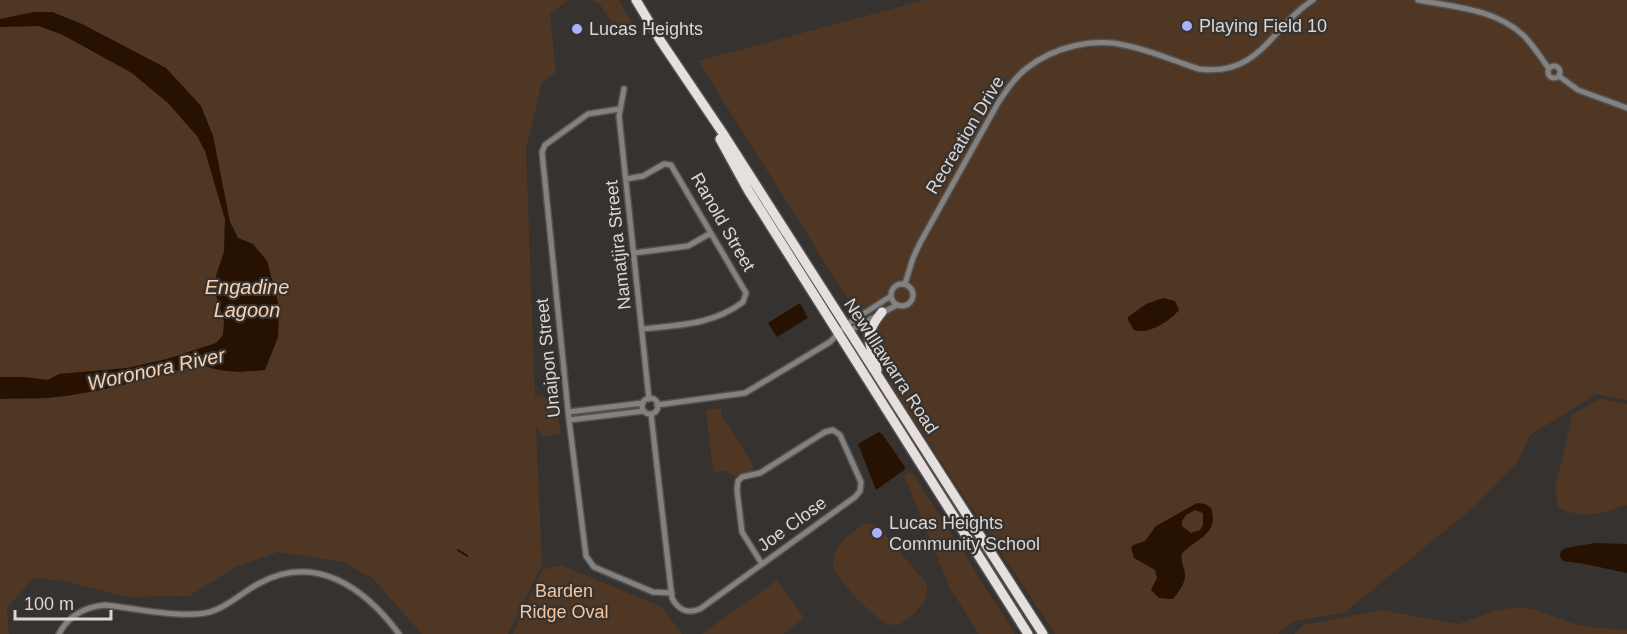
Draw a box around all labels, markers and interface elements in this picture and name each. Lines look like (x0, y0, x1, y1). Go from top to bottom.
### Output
place label: Playing Field 10 (1199, 16, 1327, 36)
place label: Lucas Heights (589, 19, 703, 39)
marker: Playing Field 10 (1180, 19, 1194, 33)
marker: Lucas Heights (570, 22, 584, 36)
street label: Recreation Drive (922, 72, 1008, 198)
street label: Ranold Street (687, 169, 759, 275)
street label: Namatjira Street (601, 179, 635, 311)
water label: Engadine Lagoon (205, 276, 289, 321)
street label: New Illawarra Road (840, 295, 942, 437)
street label: Unaipon Street (532, 297, 564, 419)
water label: Woronora River (85, 343, 228, 394)
street label: Joe Close (754, 492, 830, 556)
place label: Lucas Heights Community School (889, 513, 1040, 554)
marker: Lucas Heights Community School (870, 526, 884, 540)
park label: Barden Ridge Oval (519, 581, 609, 622)
scale bar (15, 583, 111, 621)
text: 100 m (24, 594, 74, 614)

